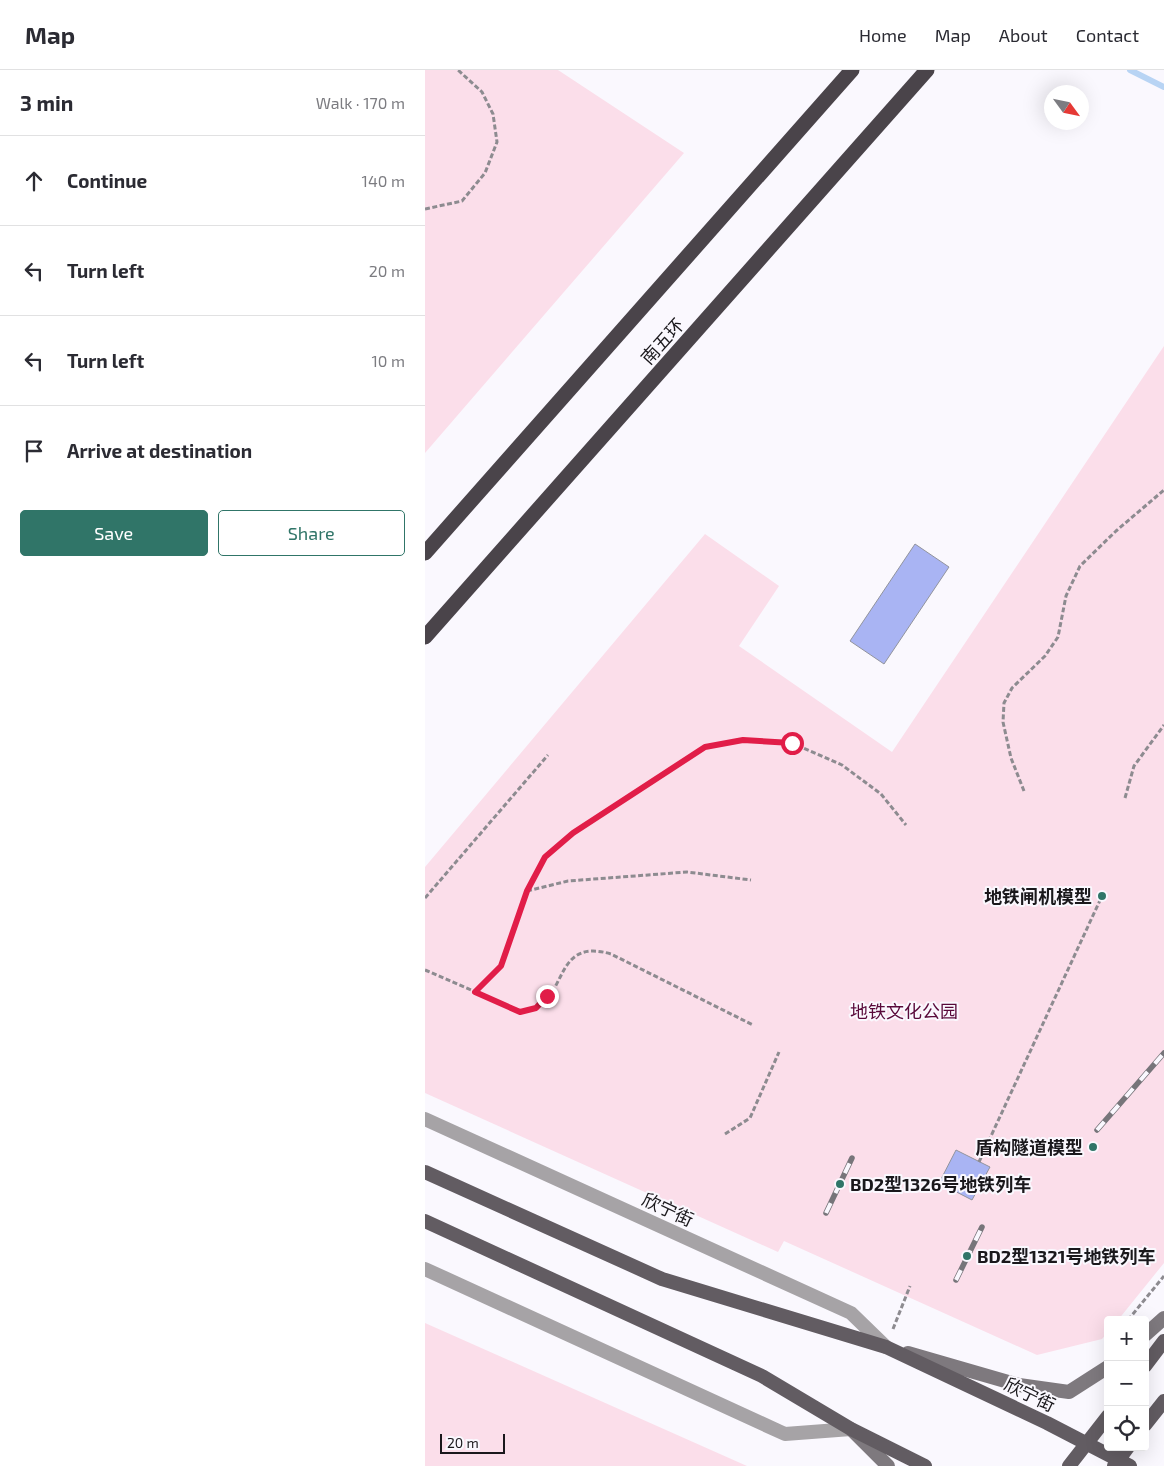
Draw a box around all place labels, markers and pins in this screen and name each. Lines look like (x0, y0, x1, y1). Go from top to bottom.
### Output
place label: 地铁闸机模型 (984, 885, 1092, 907)
marker: 地铁闸机模型 (1096, 890, 1108, 902)
place label: 盾构隧道模型 (975, 1136, 1083, 1158)
marker: 盾构隧道模型 (1087, 1141, 1099, 1153)
place label: BD2型1326号地铁列车 (850, 1173, 1031, 1195)
marker: BD2型1326号地铁列车 (834, 1178, 846, 1190)
place label: BD2型1321号地铁列车 (977, 1245, 1156, 1267)
marker: BD2型1321号地铁列车 (961, 1250, 973, 1262)

